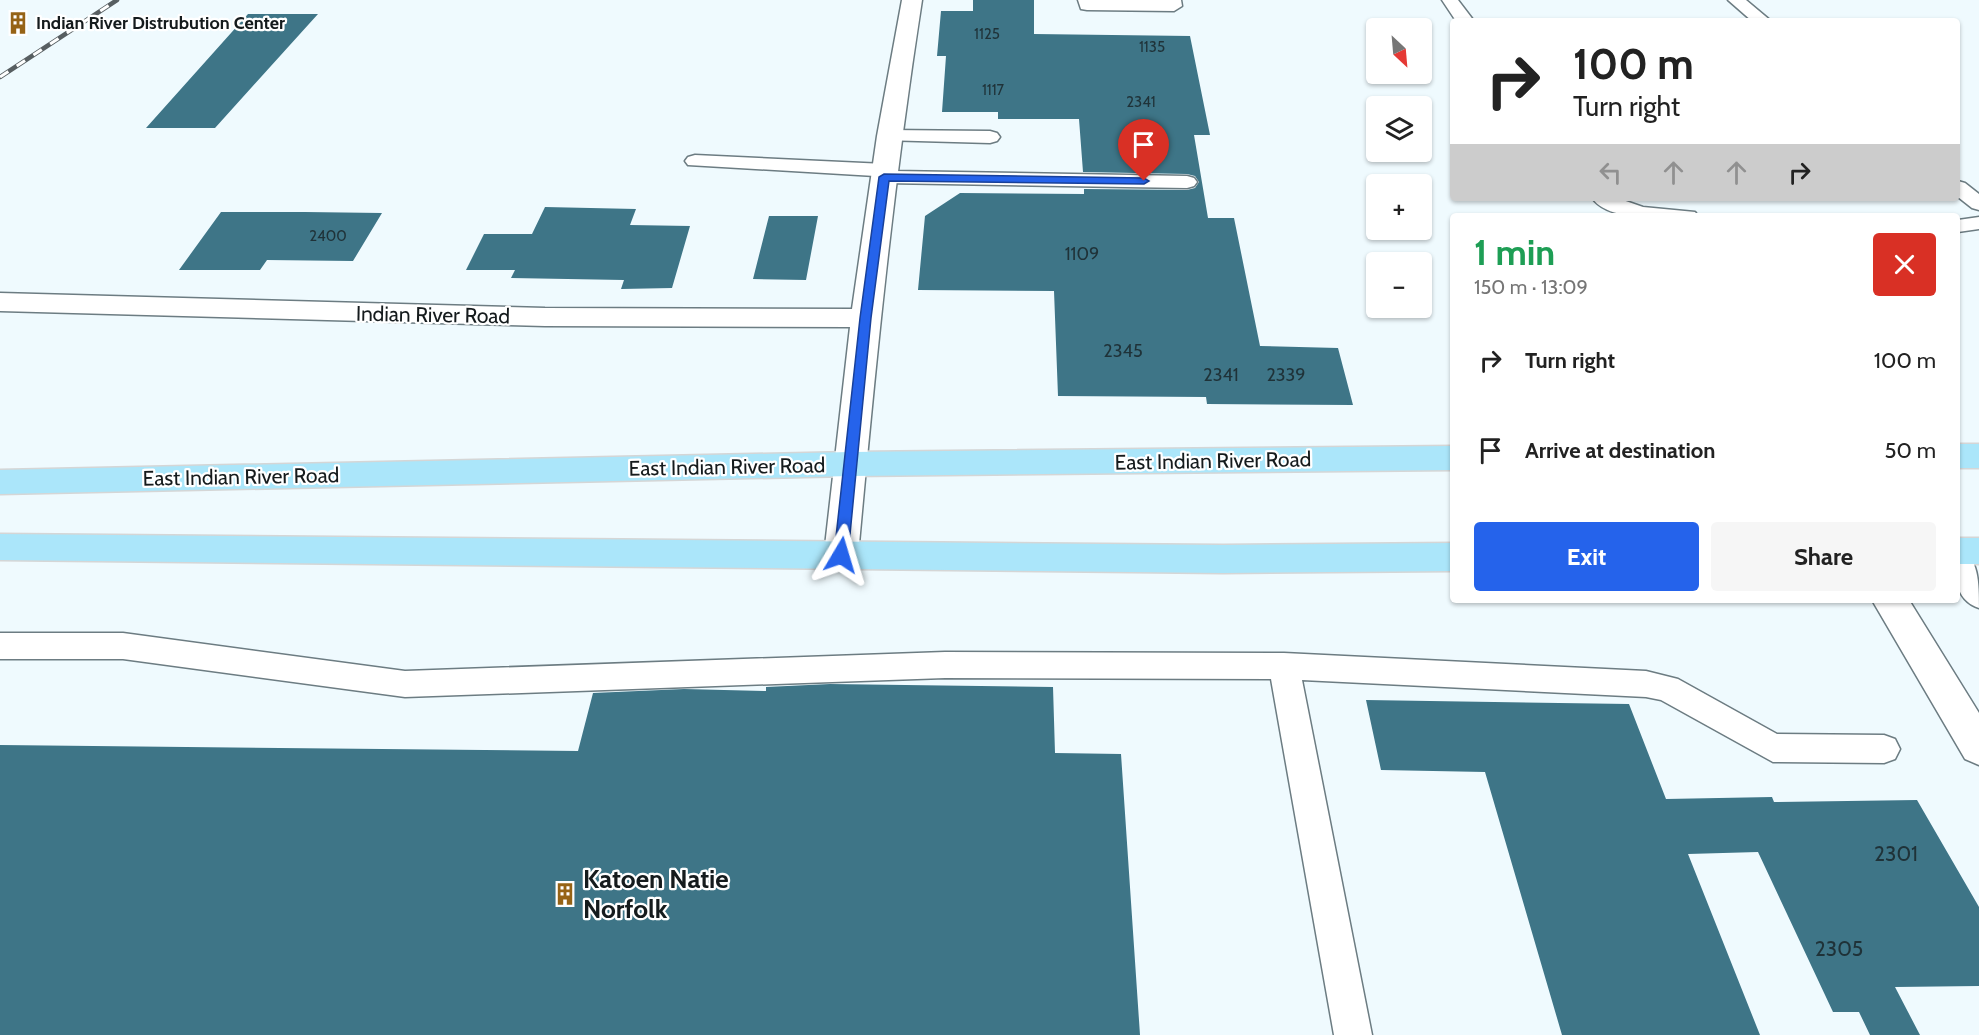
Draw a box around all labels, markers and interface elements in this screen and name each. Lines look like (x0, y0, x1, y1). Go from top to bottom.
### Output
building icon: Indian River Distrubution Center (5, 10, 31, 36)
place label: Indian River Distrubution Center (36, 12, 285, 34)
north arrow (1366, 18, 1432, 84)
map controls (1366, 18, 1432, 318)
house number: 1125 (974, 25, 1000, 43)
house number: 1135 (1139, 38, 1165, 56)
text: 100 m (1573, 38, 1694, 90)
icon: right (1474, 42, 1552, 120)
house number: 1117 (982, 81, 1005, 99)
text: Turn right (1573, 90, 1680, 123)
house number: 2341 (1126, 93, 1156, 111)
button: layers (1366, 96, 1432, 162)
pin (1118, 119, 1169, 181)
icon: arrive (1127, 128, 1160, 161)
icon: left (1594, 156, 1627, 189)
icon: ahead (1657, 156, 1690, 189)
icon: ahead (1720, 156, 1753, 189)
icon: right (1783, 156, 1816, 189)
button: + (1366, 174, 1432, 240)
house number: 2400 (309, 227, 347, 245)
text: 1 min (1474, 230, 1555, 274)
button: close (1873, 233, 1936, 296)
house number: 1109 (1065, 243, 1099, 265)
button: − (1366, 252, 1432, 318)
text: 150 m · 13:09 (1474, 275, 1588, 299)
street label: Indian River Road (356, 301, 510, 328)
house number: 2345 (1103, 340, 1143, 362)
icon: right (1474, 344, 1507, 377)
text: Turn right (1525, 347, 1615, 374)
text: 100 m (1874, 347, 1936, 374)
house number: 2341 (1203, 364, 1239, 386)
house number: 2339 (1266, 364, 1306, 386)
icon: arrive (1474, 434, 1507, 467)
text: Arrive at destination (1525, 437, 1715, 464)
text: 50 m (1884, 437, 1936, 464)
street label: East Indian River Road (1115, 446, 1311, 475)
street label: East Indian River Road (629, 452, 825, 481)
street label: East Indian River Road (143, 462, 339, 491)
button: Exit (1474, 522, 1699, 591)
button: Share (1711, 522, 1936, 591)
position arrow (809, 523, 873, 587)
house number: 2301 (1874, 841, 1918, 866)
place label: Katoen Natie Norfolk (583, 863, 729, 925)
building icon: Katoen Natie Norfolk (552, 881, 578, 907)
house number: 2305 (1815, 936, 1863, 961)

